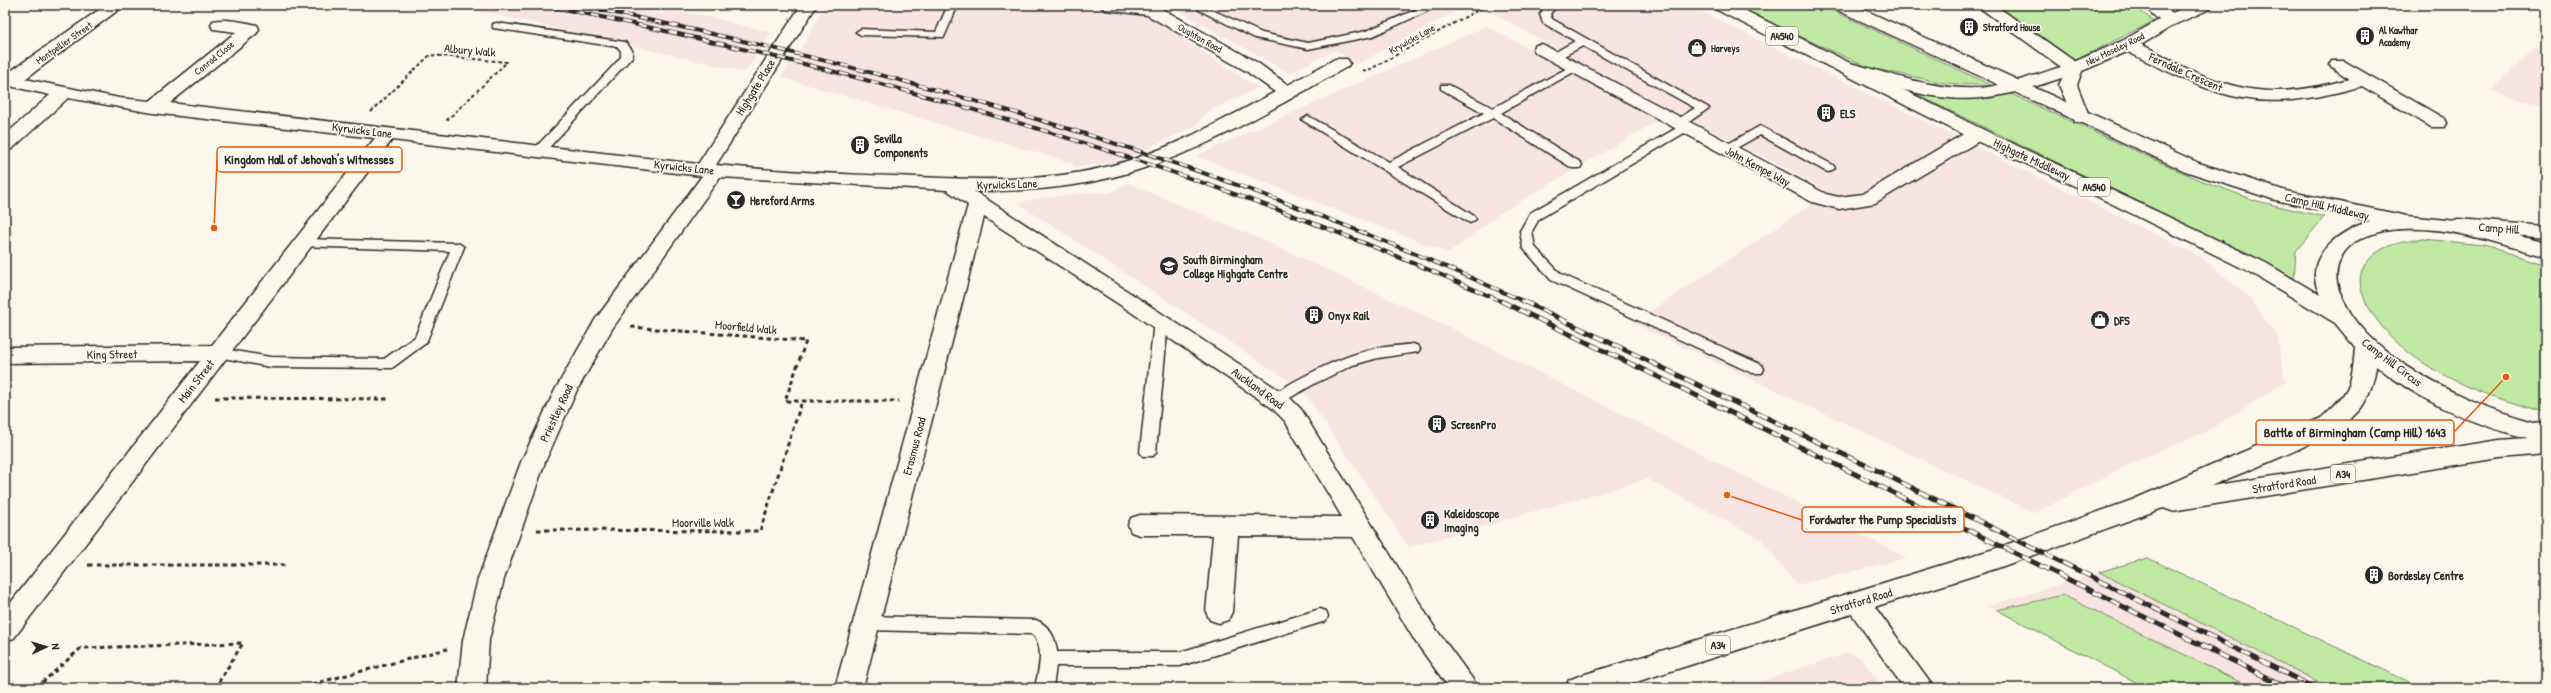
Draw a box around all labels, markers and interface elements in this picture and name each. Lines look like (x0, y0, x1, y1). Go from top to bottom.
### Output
building icon: Stratford House (1958, 16, 1980, 38)
street label: Montpellier Street (33, 18, 95, 67)
street label: Oughton Road (1175, 20, 1225, 56)
street label: Krywicks Lane (1387, 21, 1437, 57)
place label: Stratford House (1983, 21, 2040, 34)
place label: Al Kawthar Academy (2379, 24, 2418, 50)
building icon: Al Kawthar Academy (2354, 25, 2376, 47)
road number: A4540 (1766, 27, 1798, 45)
street label: New Moseley Road (2084, 29, 2147, 69)
shop icon: Harveys (1686, 37, 1708, 59)
street label: Conrad Close (191, 38, 237, 78)
street label: Albury Walk (444, 39, 496, 61)
place label: Harveys (1711, 42, 1740, 56)
street label: Ferndale Crescent (2146, 48, 2226, 96)
street label: Highgate Place (731, 55, 779, 118)
building icon: ELS (1815, 102, 1837, 124)
place label: ELS (1840, 105, 1856, 122)
street label: Kyrwicks Lane (331, 118, 393, 142)
place label: Sevilla Components (874, 130, 928, 162)
building icon: Sevilla Components (849, 134, 871, 156)
street label: Highgate Middleway (1991, 134, 2073, 184)
street label: John Kempe Way (1722, 142, 1794, 190)
callout: Kingdom Hall of Jehovah's Witnesses (217, 147, 402, 172)
text: Kingdom Hall of Jehovah's Witnesses (224, 150, 394, 169)
street label: Kyrwicks Lane (653, 155, 715, 179)
street label: Kyrwicks Lane (976, 174, 1038, 194)
road number: A4540 (2078, 178, 2110, 196)
street label: Camp Hill Middleway (2283, 188, 2371, 224)
bar icon: Hereford Arms (725, 189, 747, 211)
place label: Hereford Arms (750, 192, 815, 209)
street label: Camp Hill (2478, 218, 2521, 238)
place label: South Birmingham College Highgate Centre (1183, 251, 1288, 283)
school or university icon: South Birmingham College Highgate Centre (1158, 255, 1180, 277)
building icon: Onyx Rail (1303, 304, 1325, 326)
place label: Onyx Rail (1328, 307, 1370, 325)
shop icon: DFS (2089, 309, 2111, 331)
place label: DFS (2114, 312, 2130, 329)
street label: Moorfield Walk (714, 316, 778, 338)
street label: Camp Hill Circus (2358, 334, 2426, 391)
street label: King Street (87, 345, 138, 363)
street label: Main Street (174, 355, 219, 406)
street label: Auckland Road (1228, 363, 1288, 413)
street label: Priestley Road (535, 381, 577, 445)
building icon: ScreenPro (1426, 413, 1448, 435)
street label: Erasmus Road (898, 415, 930, 477)
place label: ScreenPro (1451, 416, 1496, 433)
callout: Battle of Birmingham (Camp Hill) 1643 (2256, 420, 2454, 445)
text: Battle of Birmingham (Camp Hill) 1643 (2264, 423, 2446, 442)
road number: A34 (2331, 465, 2355, 483)
street label: Stratford Road (2251, 471, 2317, 497)
place label: Kaleidoscope Imaging (1444, 505, 1499, 537)
callout: Fordwater the Pump Specialists (1802, 507, 1964, 532)
building icon: Kaleidoscope Imaging (1419, 509, 1441, 531)
text: Fordwater the Pump Specialists (1809, 510, 1956, 529)
street label: Moorville Walk (672, 514, 734, 531)
building icon: Bordesley Centre (2363, 564, 2385, 586)
place label: Bordesley Centre (2388, 567, 2464, 585)
street label: Stratford Road (1828, 583, 1894, 618)
north arrow (26, 627, 66, 667)
road number: A34 (1706, 636, 1730, 654)
text: N (49, 643, 63, 650)

